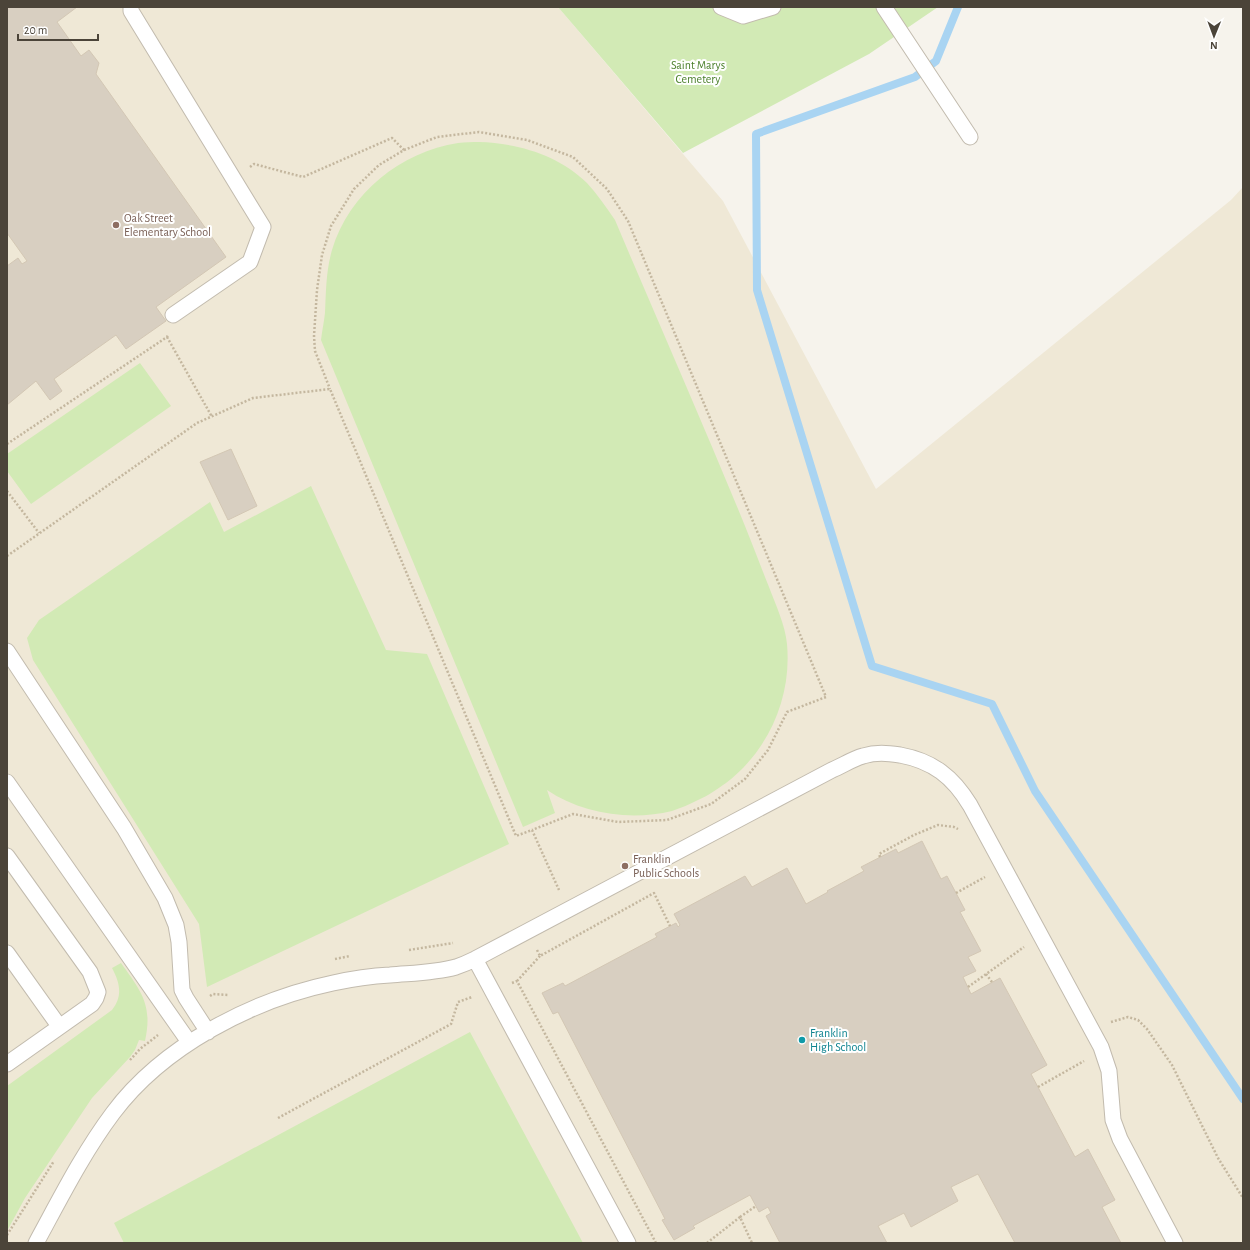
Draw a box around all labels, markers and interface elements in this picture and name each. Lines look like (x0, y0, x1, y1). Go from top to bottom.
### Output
scale bar (18, 16, 98, 42)
north arrow (1194, 16, 1234, 56)
text: 20 m (24, 24, 47, 36)
text: N (1210, 40, 1218, 51)
park label: Saint Marys Cemetery (671, 59, 725, 86)
place label: Oak Street Elementary School (124, 212, 211, 239)
marker: Oak Street Elementary School (111, 220, 121, 230)
place label: Franklin Public Schools (633, 853, 699, 879)
marker: Franklin Public Schools (620, 861, 630, 871)
place label: Franklin High School (810, 1027, 866, 1053)
marker: Franklin High School (797, 1035, 807, 1045)

